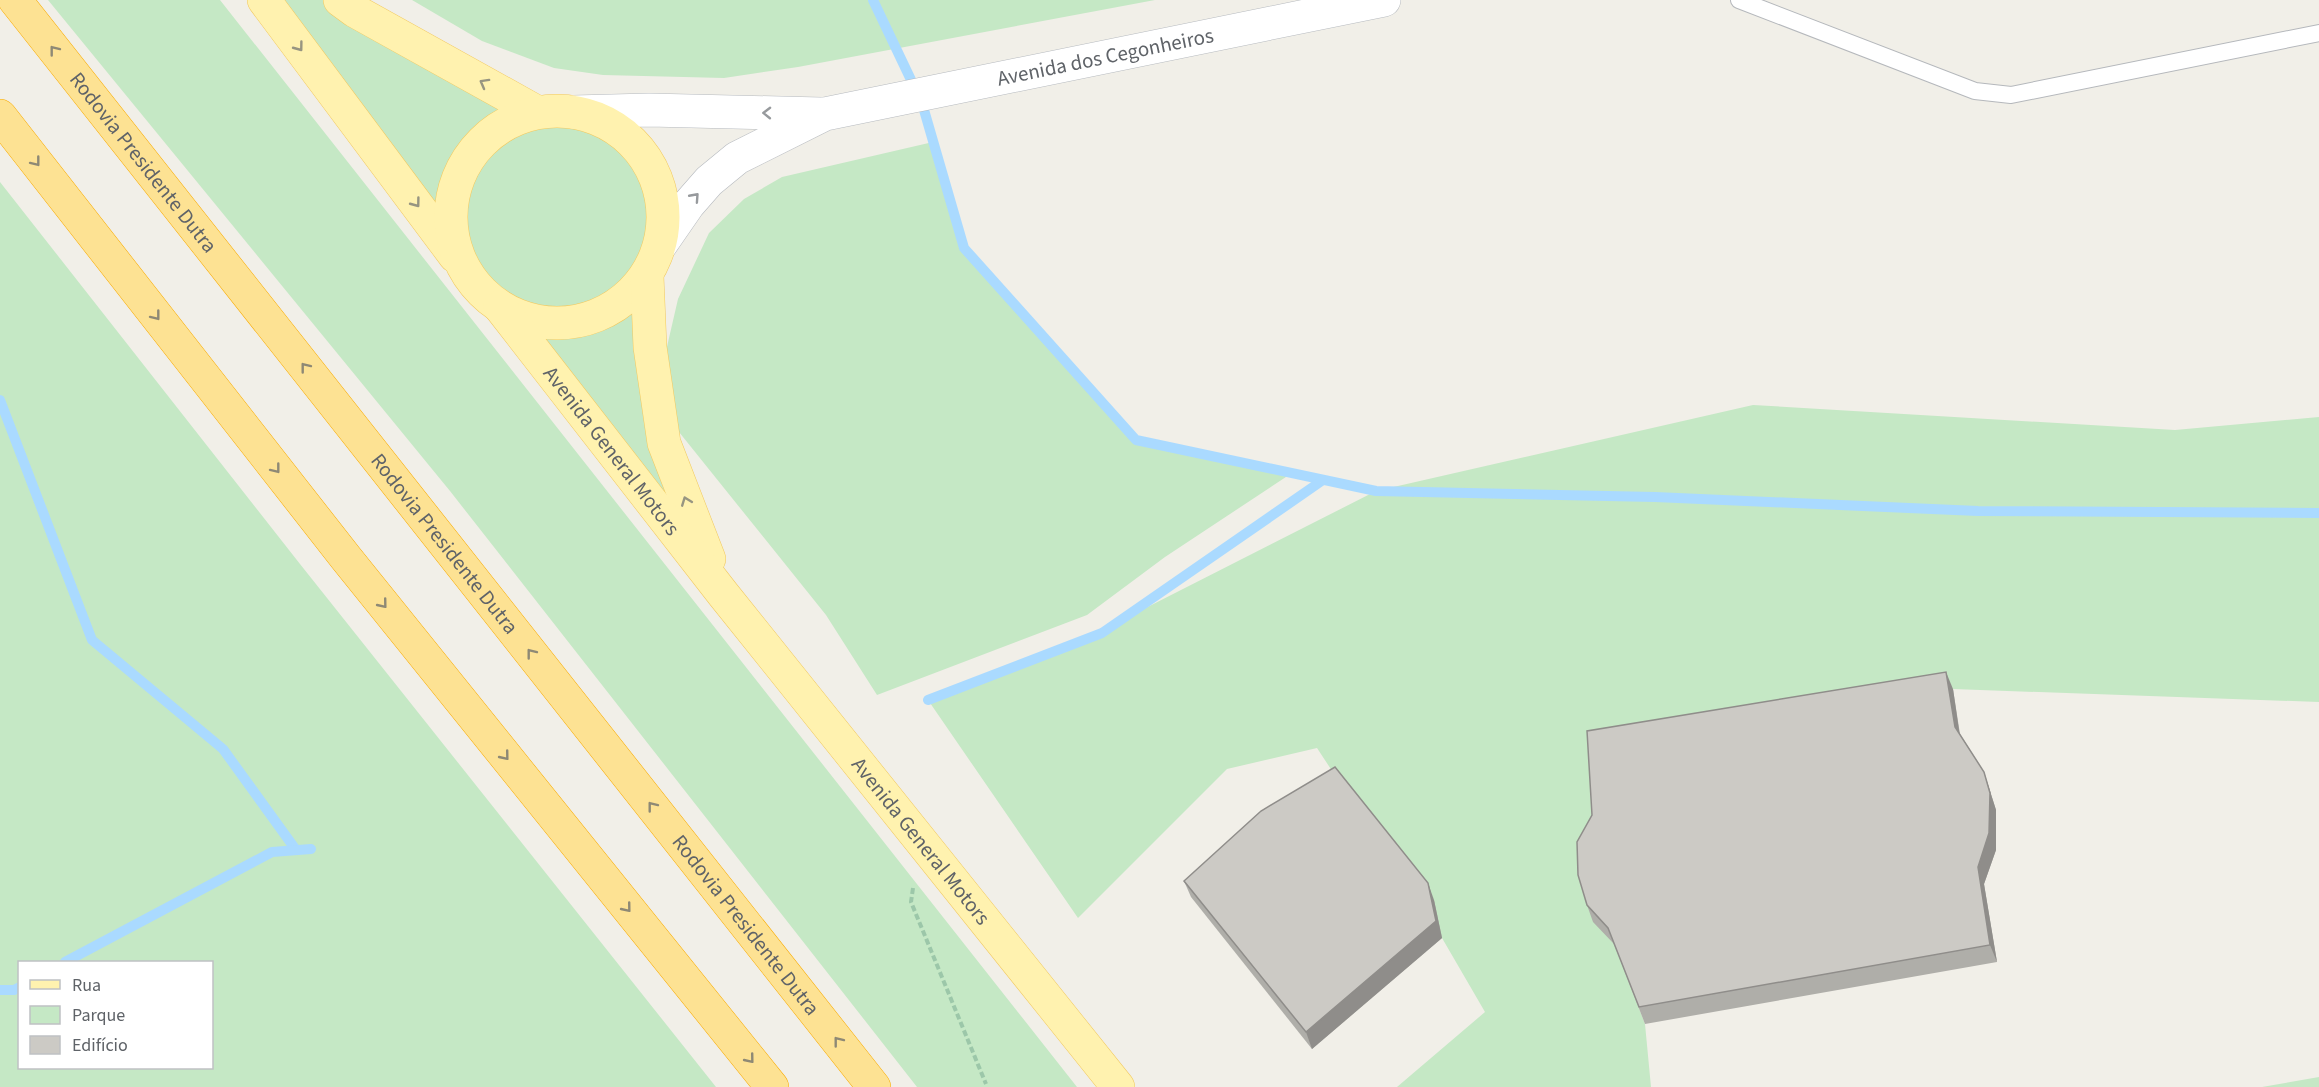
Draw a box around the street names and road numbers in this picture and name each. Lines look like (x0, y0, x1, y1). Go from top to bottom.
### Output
street label: Avenida dos Cegonheiros (994, 20, 1216, 94)
street label: Rodovia Presidente Dutra (62, 66, 224, 259)
street label: Avenida General Motors (536, 360, 687, 542)
street label: Rodovia Presidente Dutra (364, 447, 526, 641)
street label: Avenida General Motors (844, 751, 998, 931)
street label: Rodovia Presidente Dutra (665, 828, 827, 1022)

